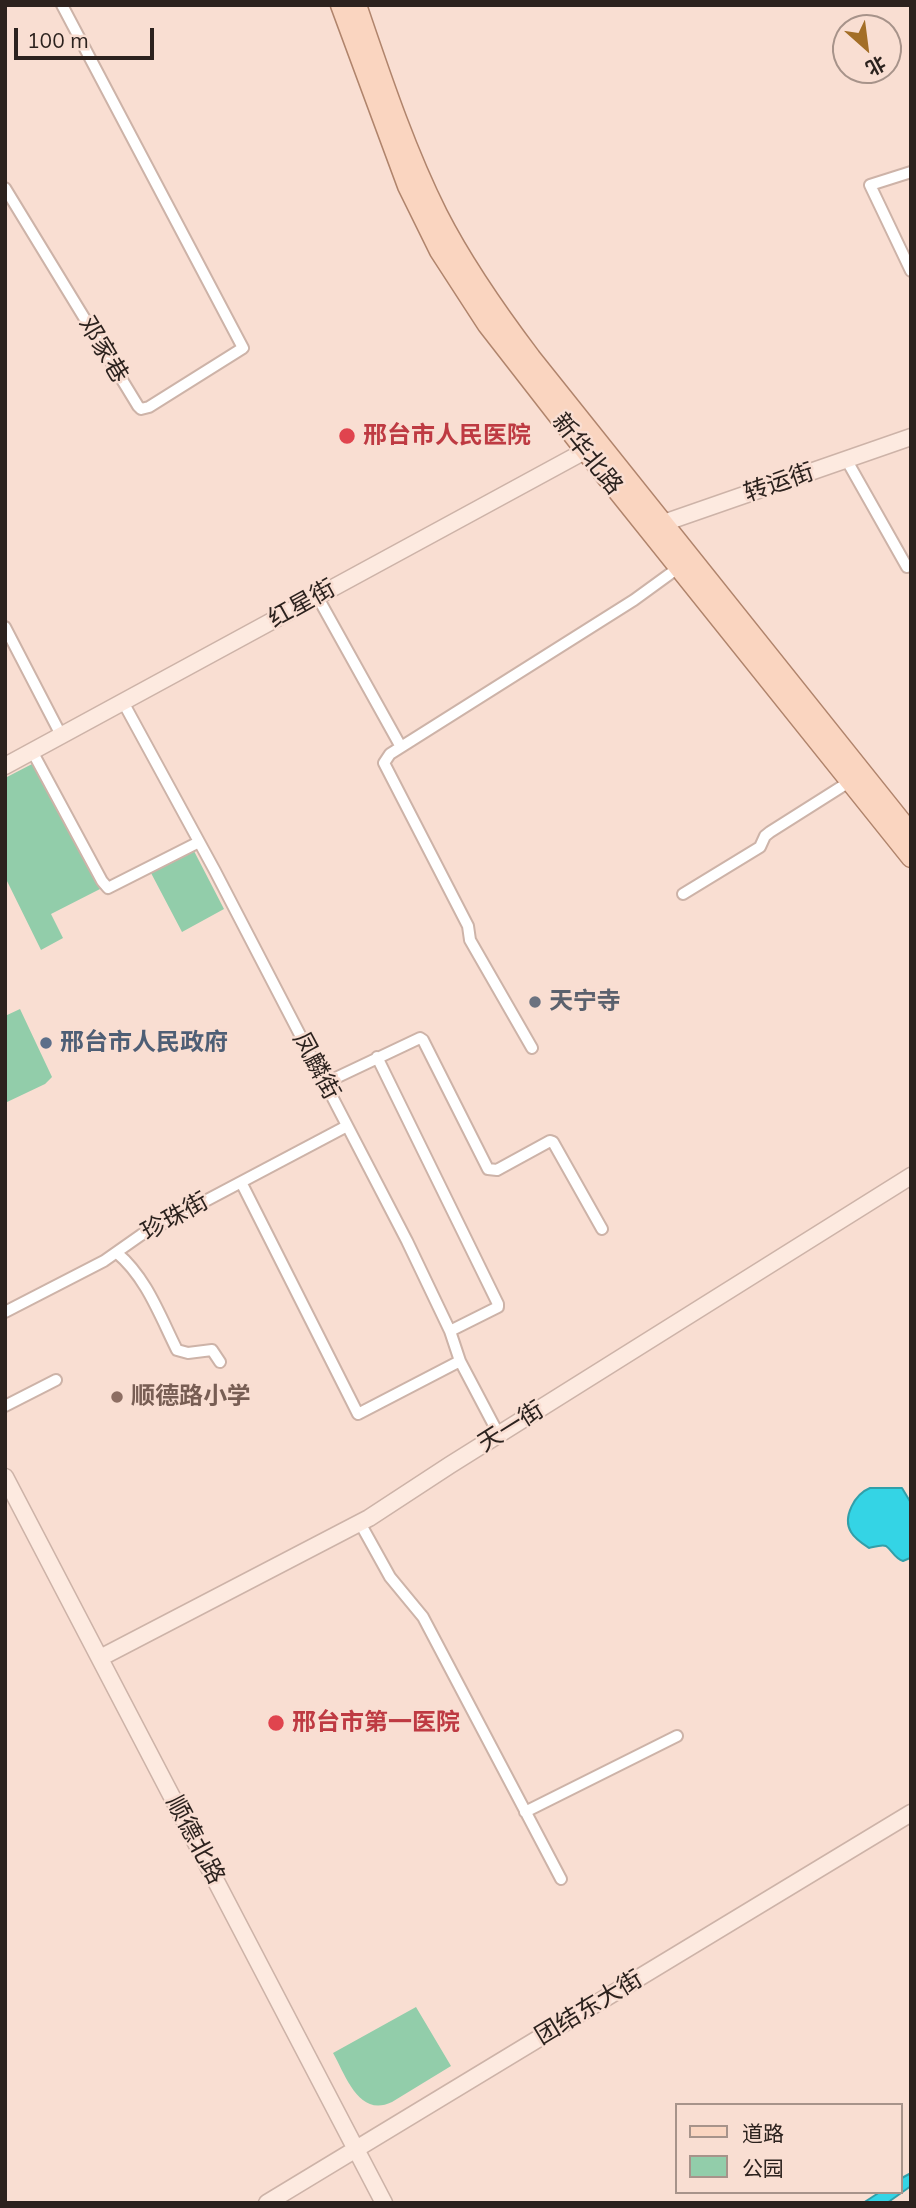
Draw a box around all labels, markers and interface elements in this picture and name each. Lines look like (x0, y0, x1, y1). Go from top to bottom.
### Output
scale bar (18, 14, 158, 58)
north arrow (832, 14, 902, 84)
text: 100 m (27, 27, 89, 53)
text: 北 (862, 51, 890, 81)
street label: 邓家巷 (72, 312, 134, 388)
street label: 新华北路 (546, 408, 628, 500)
place label: 邢台市人民医院 (363, 422, 531, 450)
marker: 邢台市人民医院 (337, 426, 357, 446)
street label: 转运街 (740, 458, 818, 508)
street label: 红星街 (264, 574, 340, 634)
place label: 天宁寺 (549, 988, 621, 1016)
marker: 天宁寺 (527, 994, 543, 1010)
street label: 凤麟街 (286, 1027, 346, 1105)
place label: 邢台市人民政府 (60, 1029, 228, 1057)
marker: 邢台市人民政府 (38, 1035, 54, 1051)
street label: 珍珠街 (137, 1187, 213, 1247)
place label: 顺德路小学 (131, 1383, 251, 1411)
marker: 顺德路小学 (109, 1389, 125, 1405)
street label: 天一街 (473, 1396, 549, 1458)
place label: 邢台市第一医院 (292, 1709, 460, 1737)
marker: 邢台市第一医院 (266, 1713, 286, 1733)
street label: 顺德北路 (160, 1791, 230, 1889)
street label: 团结东大街 (530, 1965, 648, 2051)
legend (674, 2103, 902, 2194)
text: 道路 (742, 2120, 784, 2146)
text: 公园 (742, 2155, 784, 2181)

